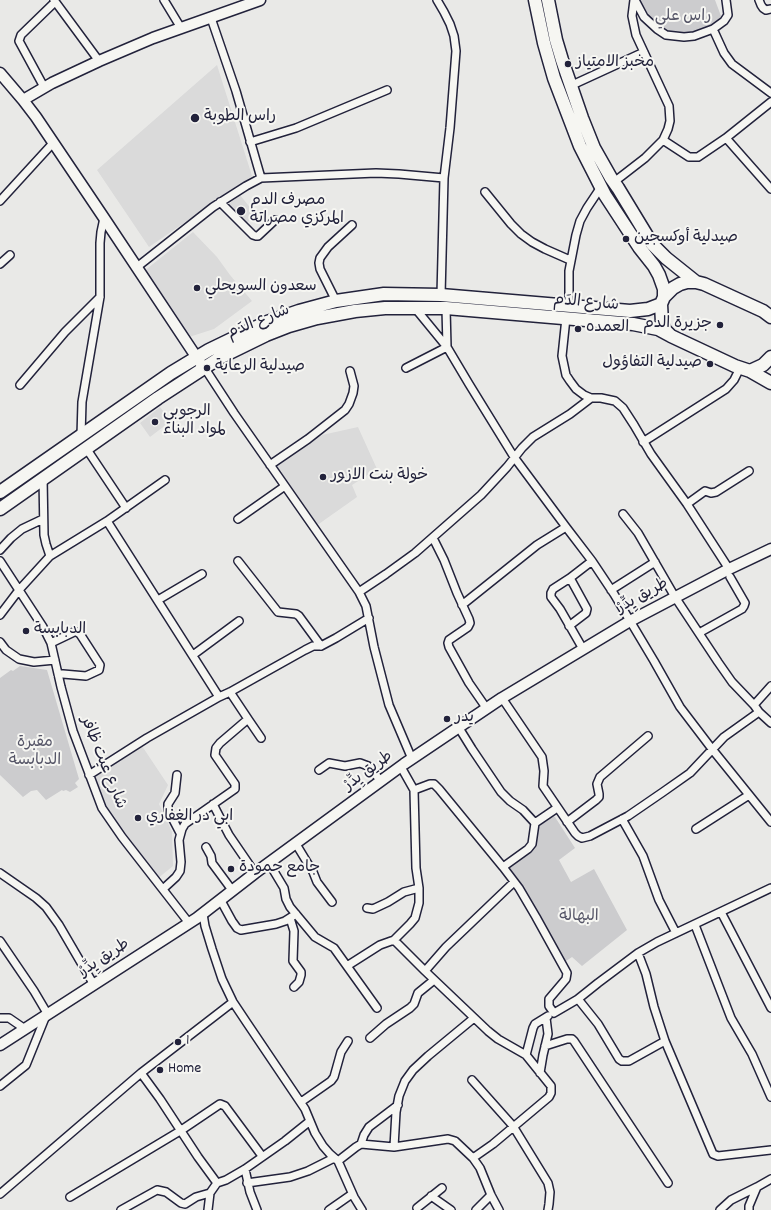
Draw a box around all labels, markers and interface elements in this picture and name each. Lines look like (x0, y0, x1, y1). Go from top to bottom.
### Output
park label: راس علي (655, 8, 711, 28)
place label: مخبز اﻻمتياز (576, 54, 654, 74)
marker: مخبز اﻻمتياز (563, 59, 573, 69)
place label: راس الطوبة (204, 108, 276, 128)
marker: راس الطوبة (189, 112, 201, 124)
place label: مصرف الدم المركزي مصراتة (250, 192, 344, 230)
marker: مصرف الدم المركزي مصراتة (235, 205, 247, 217)
place label: صيدلية أوكسجين (634, 229, 738, 249)
marker: صيدلية أوكسجين (621, 234, 631, 244)
place label: سعدون السويحلي (205, 278, 317, 298)
marker: سعدون السويحلي (192, 283, 202, 293)
street label: شارع الدَم (552, 292, 620, 316)
street label: شارع الدَم (225, 302, 293, 344)
place label: جزيرة الدم (643, 315, 712, 335)
place label: العمده (586, 319, 629, 339)
marker: جزيرة الدم (715, 320, 725, 330)
marker: العمده (573, 324, 583, 334)
place label: صيدلية التفاؤول (602, 354, 702, 374)
place label: صيدلية الرعاية (215, 358, 305, 378)
marker: صيدلية التفاؤول (705, 359, 715, 369)
marker: صيدلية الرعاية (202, 363, 212, 373)
place label: الرجوبي لمواد البناء (163, 403, 226, 441)
marker: الرجوبي لمواد البناء (150, 417, 160, 427)
place label: خولة بنت الازور (331, 467, 428, 487)
marker: خولة بنت الازور (318, 472, 328, 482)
street label: طريق يِدِّرْ (614, 575, 672, 619)
place label: الدبابسة (34, 621, 86, 641)
marker: الدبابسة (21, 626, 31, 636)
place label: يدر (455, 709, 474, 729)
street label: شارع عيت ظافر (75, 714, 129, 812)
marker: يدر (442, 714, 452, 724)
park label: مقبرة الدبابسة (9, 734, 61, 772)
street label: طريق يِدِّرْ (341, 748, 397, 796)
place label: ابي در الغفاري (146, 808, 233, 828)
marker: ابي در الغفاري (133, 813, 143, 823)
place label: جامع حمودة (239, 859, 320, 879)
marker: جامع حمودة (226, 864, 236, 874)
park label: البهالة (559, 908, 599, 928)
street label: طريق يِدِّرْ (76, 936, 134, 982)
place label: 1 (186, 1032, 190, 1052)
marker: 1 (173, 1037, 183, 1047)
place label: Home (168, 1060, 201, 1080)
marker: Home (155, 1065, 165, 1075)

